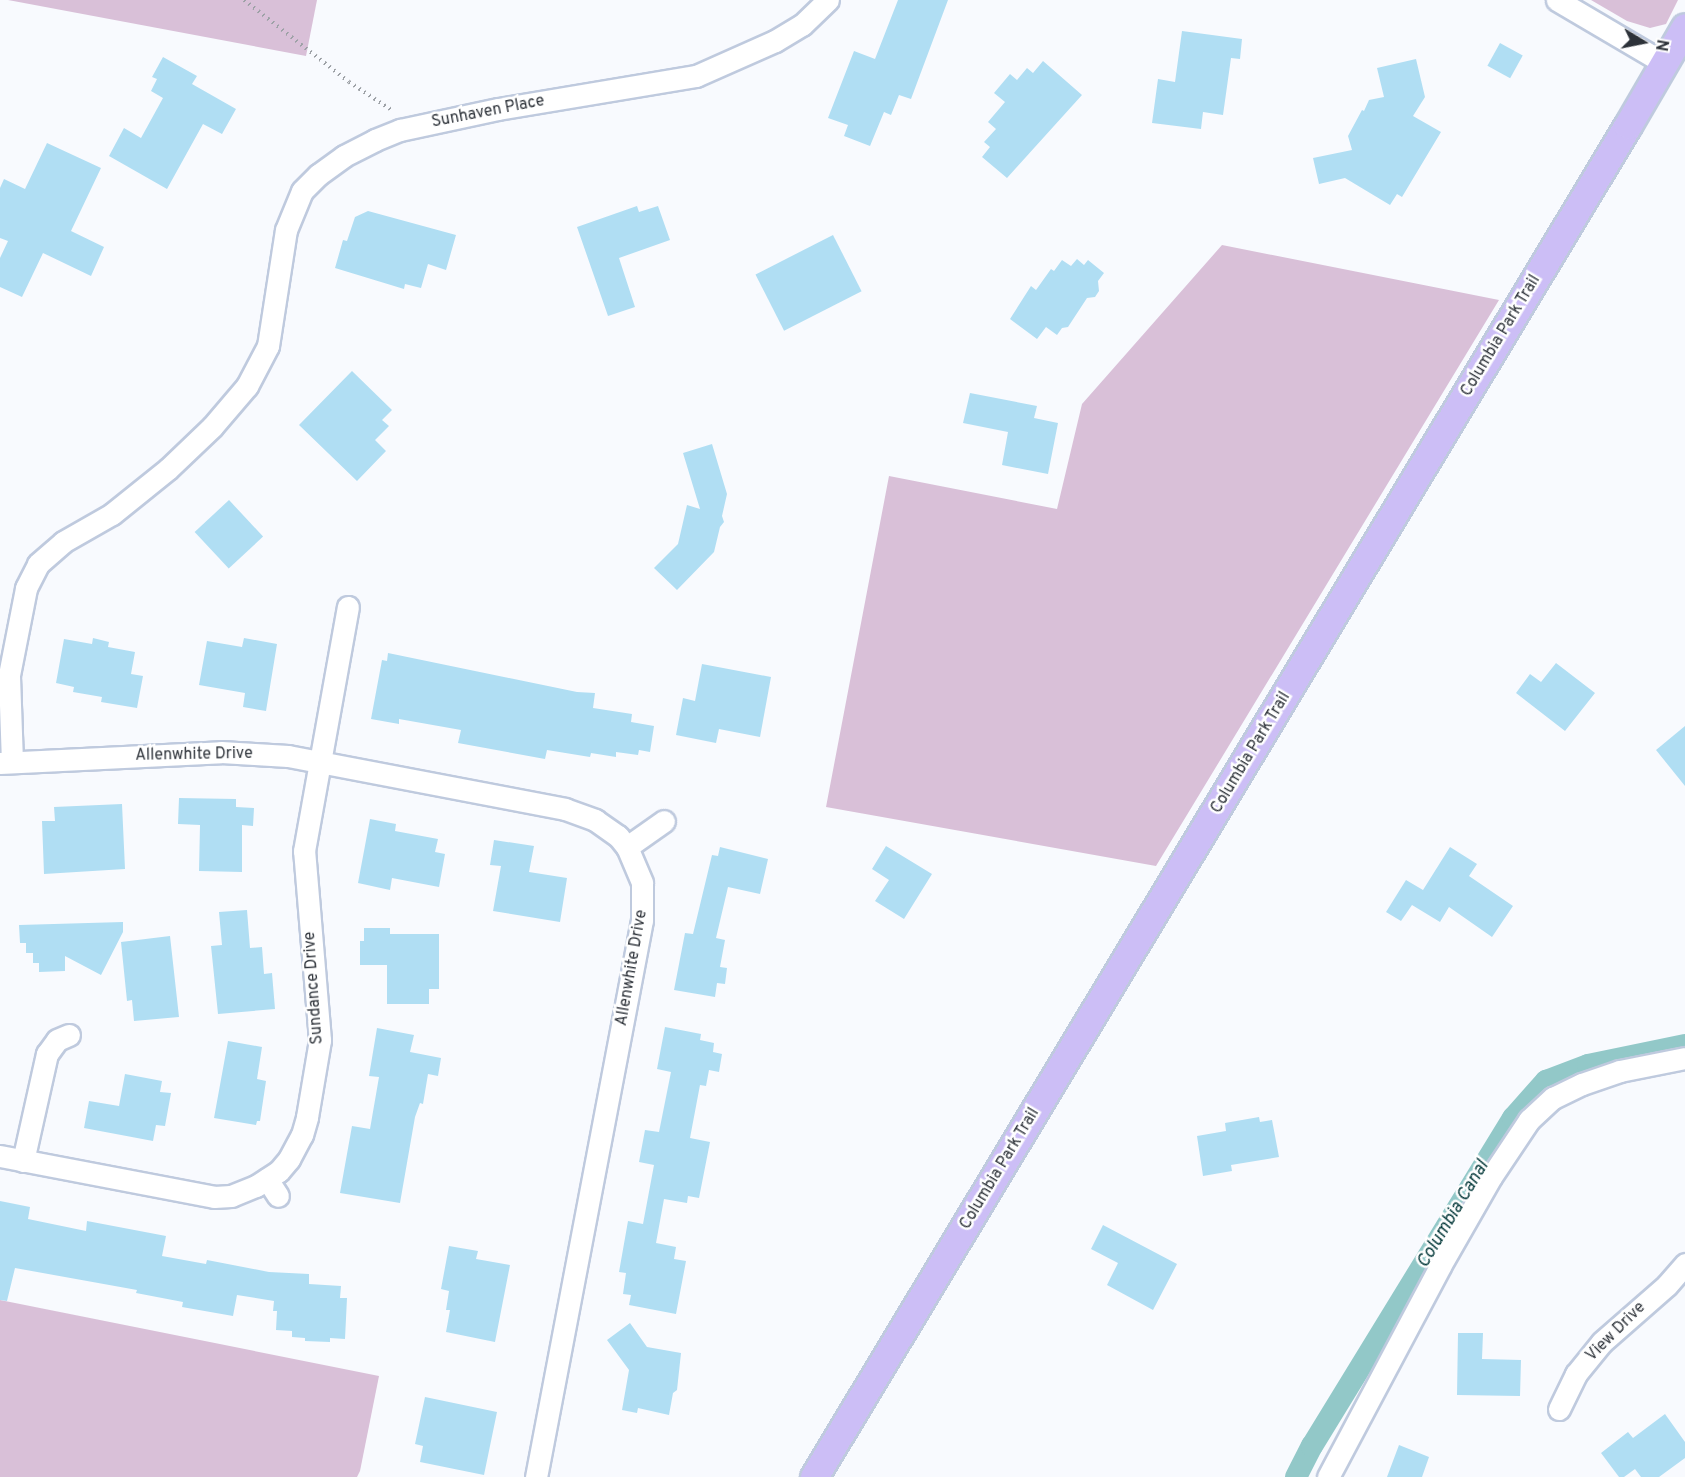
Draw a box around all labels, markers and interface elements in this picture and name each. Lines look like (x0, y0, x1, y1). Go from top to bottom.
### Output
north arrow (1613, 12, 1673, 72)
text: N (1650, 38, 1672, 53)
street label: Sunhaven Place (430, 92, 546, 132)
street label: Columbia Park Trail (1457, 272, 1545, 400)
street label: Columbia Park Trail (1207, 689, 1295, 817)
street label: Allenwhite Drive (135, 744, 253, 766)
street label: Allenwhite Drive (612, 908, 652, 1028)
street label: Sundance Drive (300, 931, 328, 1045)
street label: Columbia Park Trail (956, 1105, 1044, 1233)
water label: Columbia Canal (1414, 1157, 1494, 1273)
street label: View Drive (1582, 1298, 1650, 1366)

